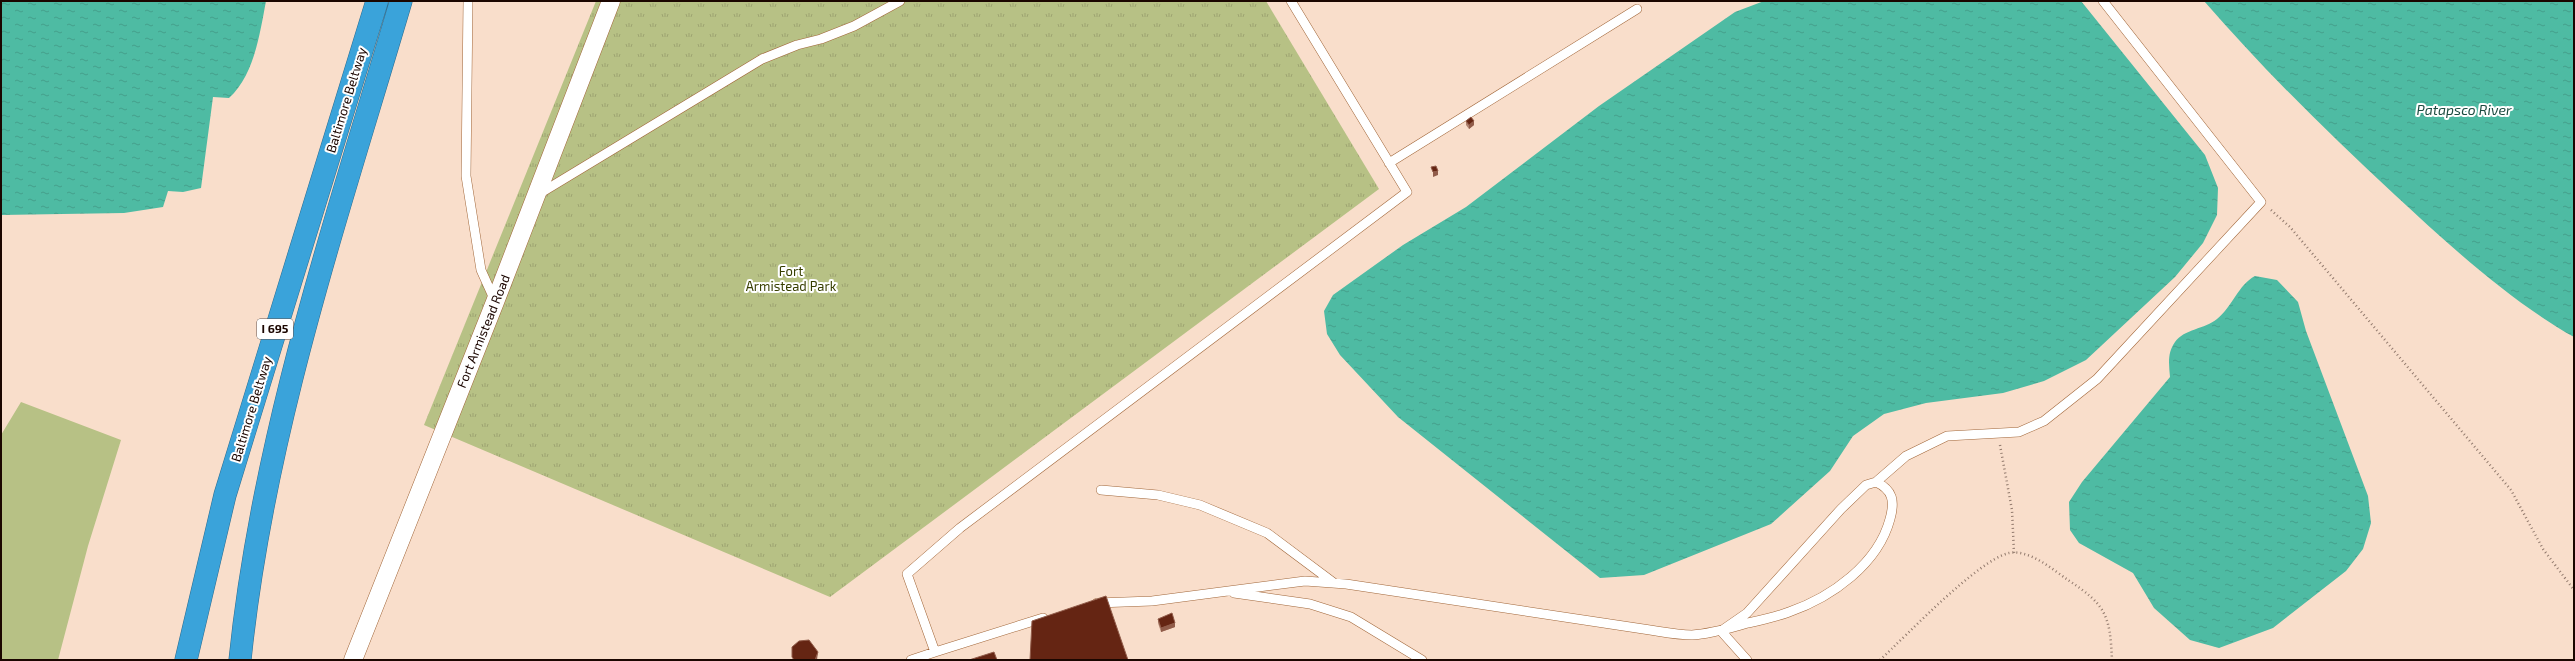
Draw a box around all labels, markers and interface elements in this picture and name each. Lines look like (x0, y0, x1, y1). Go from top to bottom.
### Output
street label: Baltimore Beltway (322, 45, 370, 155)
water label: Patapsco River (2417, 101, 2512, 118)
park label: Fort Armistead Park (746, 263, 837, 294)
street label: Fort Armistead Road (453, 272, 513, 390)
road number: I 695 (257, 319, 293, 339)
street label: Baltimore Beltway (227, 354, 275, 464)

